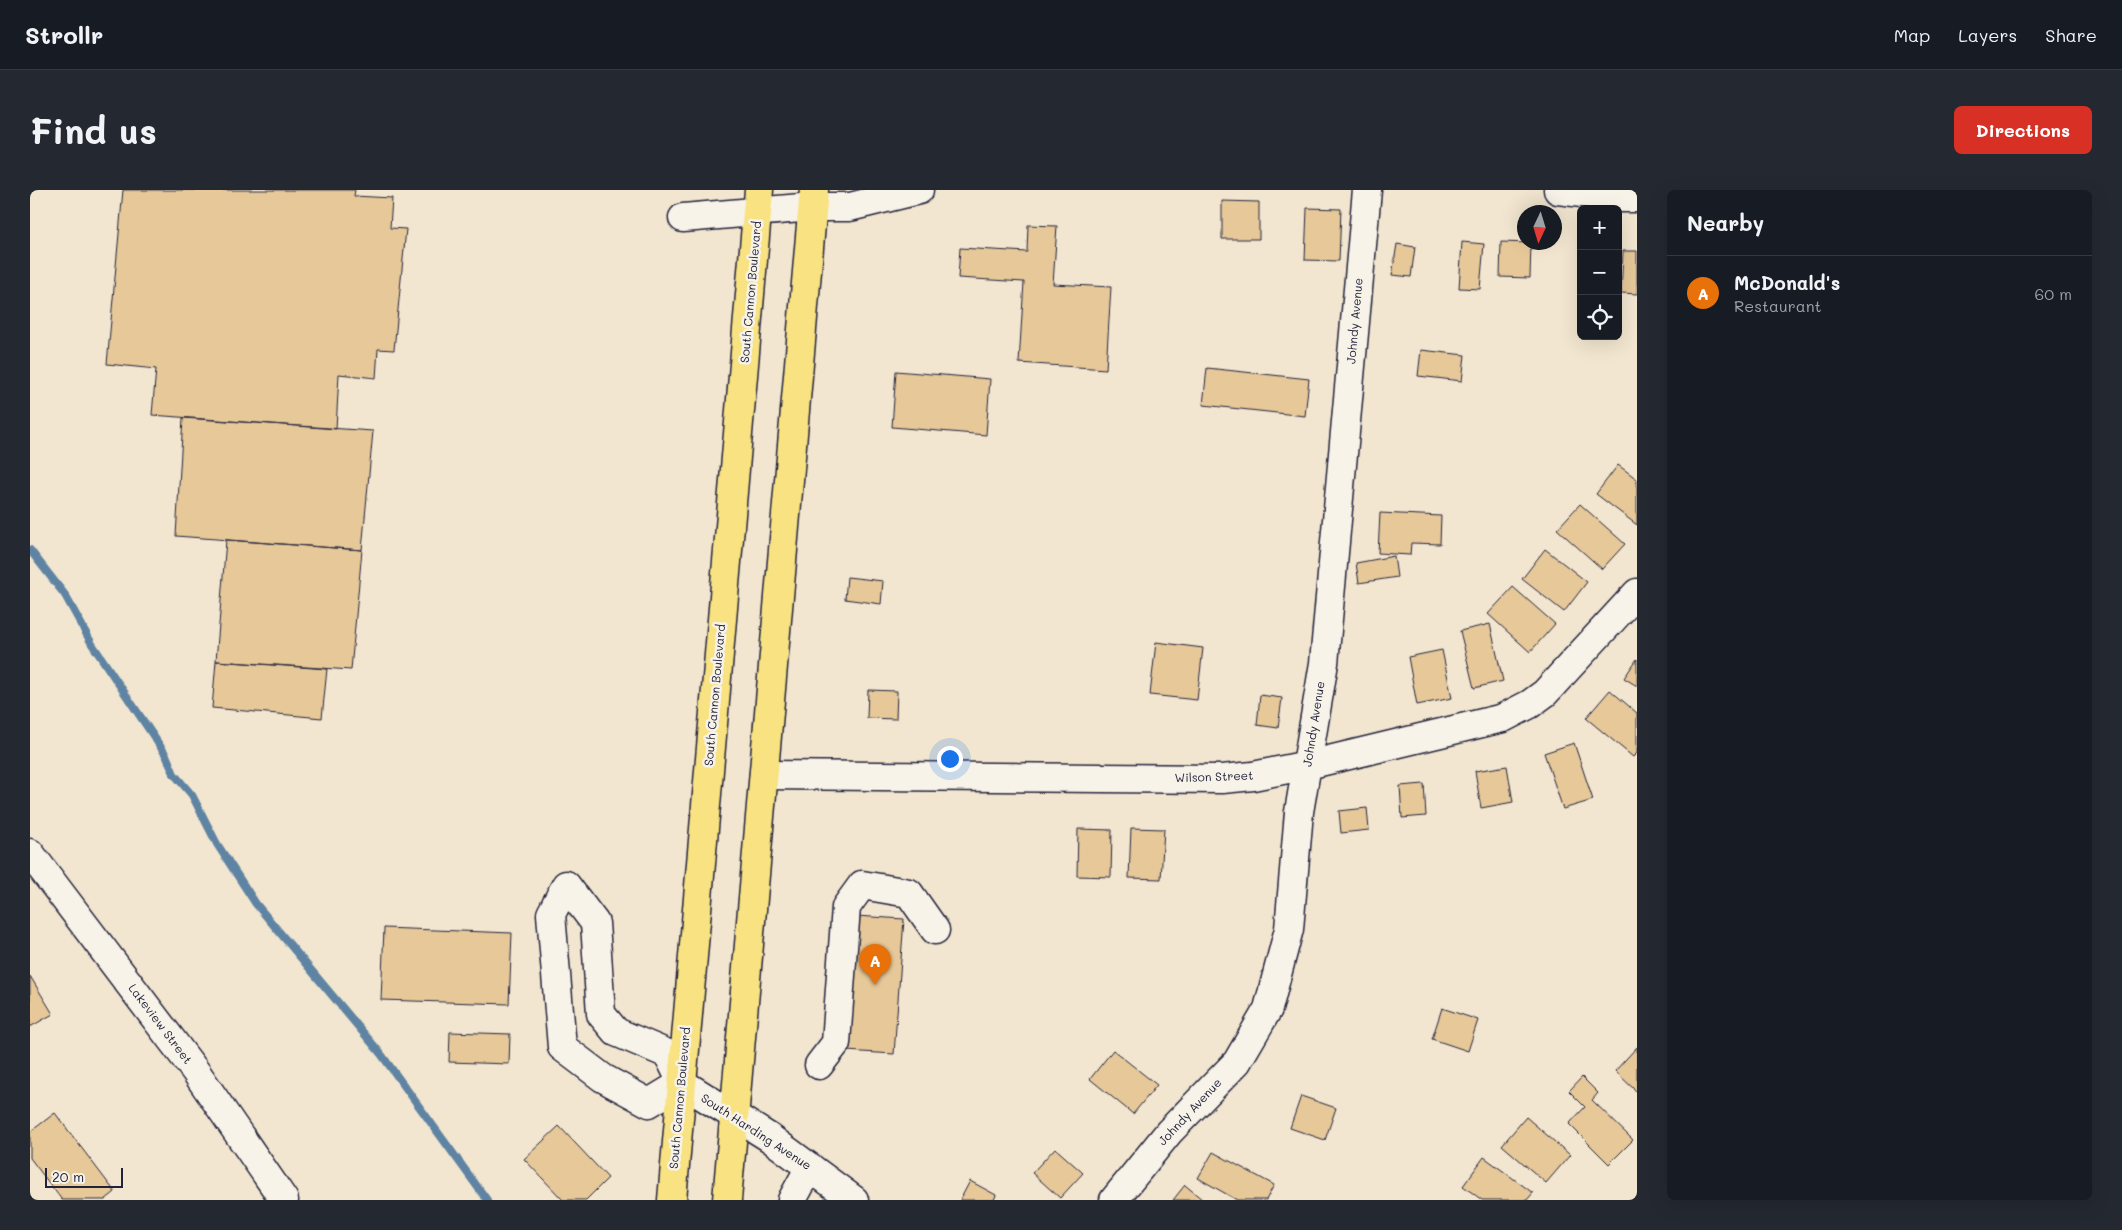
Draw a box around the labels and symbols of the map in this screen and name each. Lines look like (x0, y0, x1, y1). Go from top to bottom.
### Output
north arrow (1517, 205, 1562, 250)
street label: South Cannon Boulevard (736, 220, 764, 363)
street label: Johndy Avenue (1342, 277, 1366, 365)
street label: South Cannon Boulevard (700, 623, 728, 766)
street label: Johndy Avenue (1298, 680, 1328, 768)
your location (937, 746, 963, 772)
street label: Wilson Street (1174, 767, 1254, 785)
pin: A (859, 944, 891, 985)
street label: Lakeview Street (125, 980, 196, 1067)
street label: South Cannon Boulevard (665, 1026, 693, 1169)
street label: Johndy Avenue (1154, 1074, 1225, 1148)
street label: South Harding Avenue (698, 1089, 815, 1173)
scale bar (45, 1165, 122, 1188)

